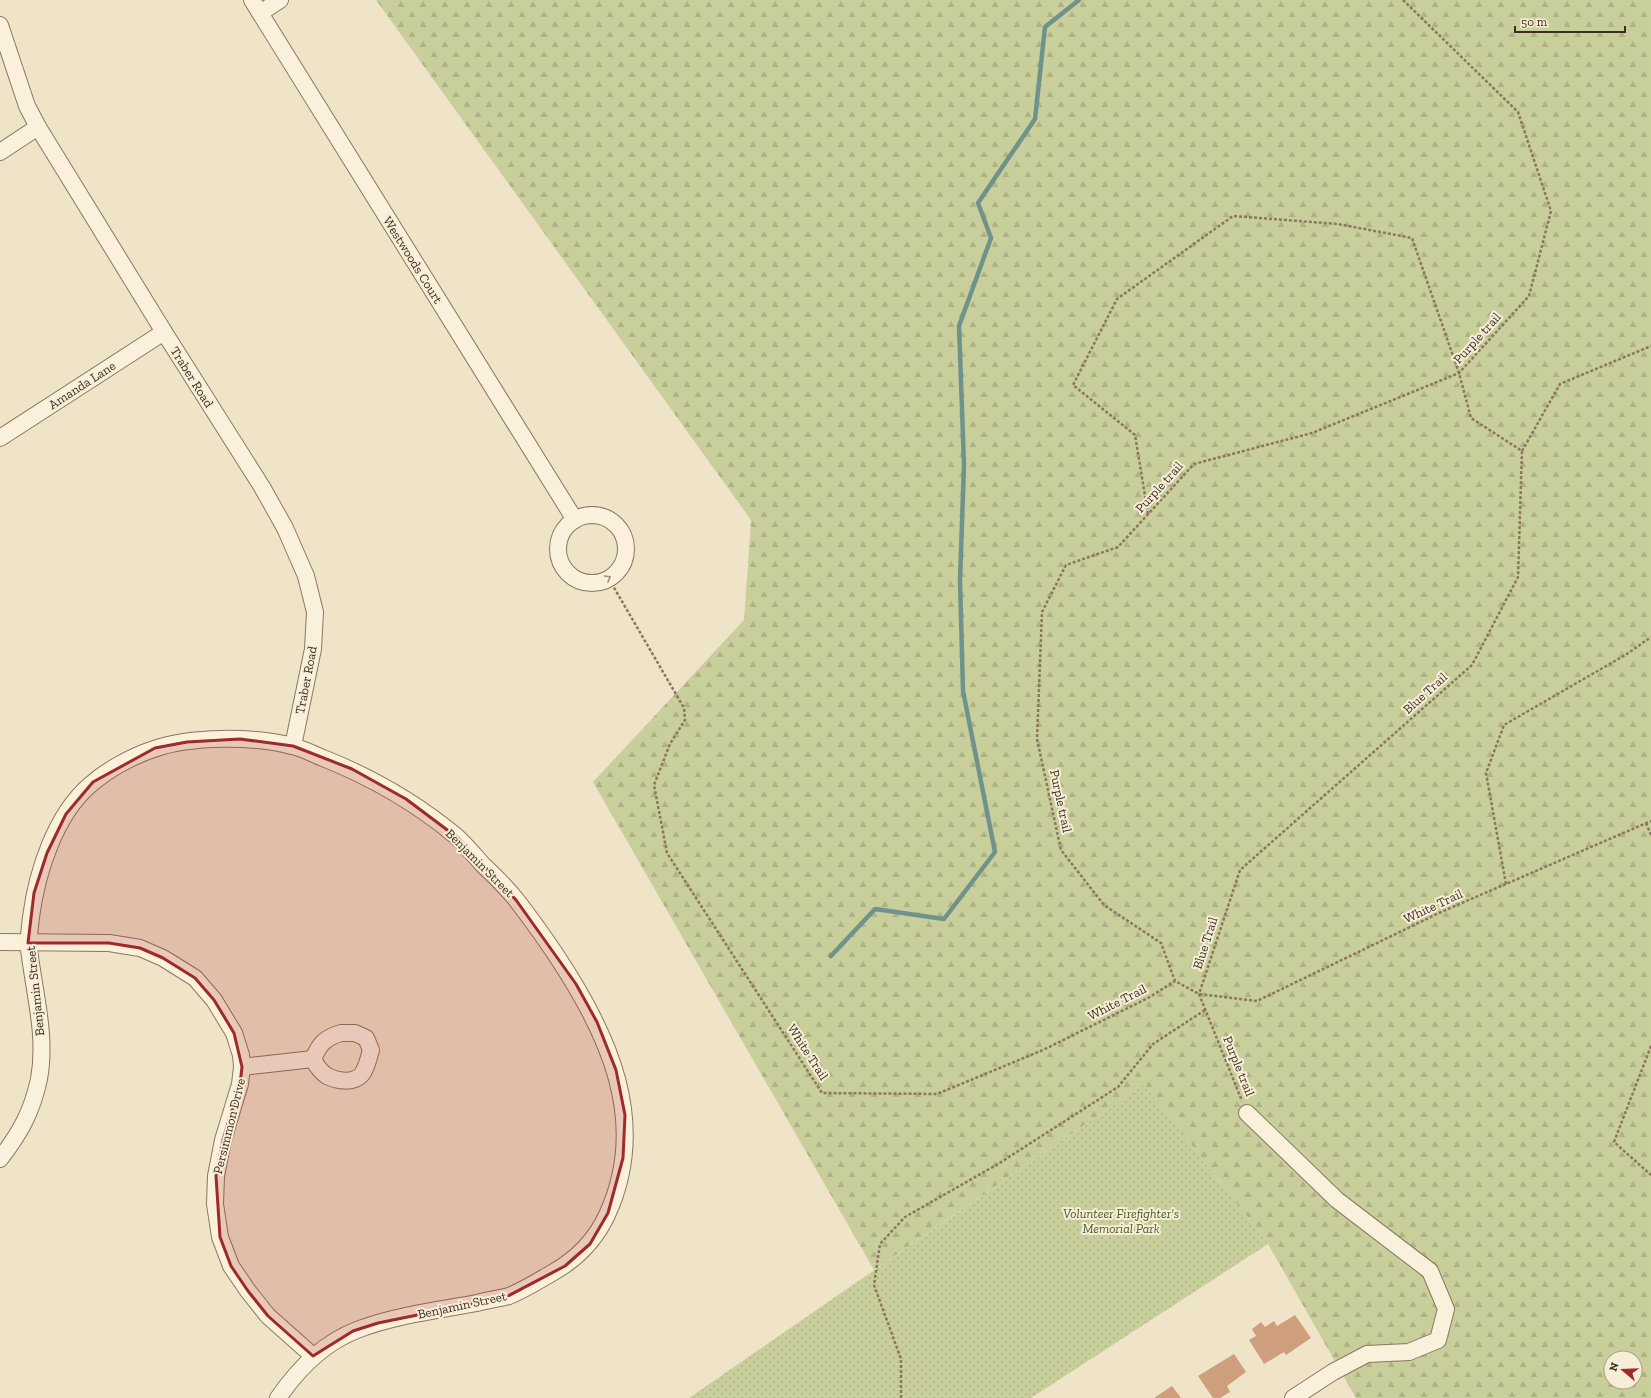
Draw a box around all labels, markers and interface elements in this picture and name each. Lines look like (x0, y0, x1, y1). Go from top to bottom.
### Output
scale bar (1515, 8, 1625, 34)
text: 50 m (1521, 15, 1548, 29)
street label: Westwoods Court (380, 214, 446, 306)
street label: Purple trail (1450, 309, 1504, 367)
street label: Traber Road (167, 344, 217, 410)
street label: Amanda Lane (46, 358, 118, 412)
street label: Purple trail (1132, 458, 1186, 516)
one-way arrow (604, 576, 611, 583)
street label: Traber Road (292, 645, 320, 715)
street label: Blue Trail (1400, 669, 1451, 717)
street label: Purple trail (1047, 768, 1075, 834)
street label: Benjamin Street (442, 826, 517, 901)
street label: White Trail (1401, 886, 1465, 926)
street label: Blue Trail (1190, 914, 1221, 971)
street label: Benjamin Street (23, 945, 48, 1037)
street label: White Trail (1085, 981, 1149, 1023)
street label: White Trail (784, 1021, 832, 1083)
street label: Purple trail (1220, 1034, 1258, 1099)
street label: Persimmon Drive (210, 1077, 248, 1175)
park label: Volunteer Firefighter's Memorial Park (1063, 1206, 1179, 1236)
street label: Benjamin Street (416, 1288, 508, 1323)
north arrow (1603, 1350, 1643, 1390)
text: N (1607, 1360, 1622, 1373)

